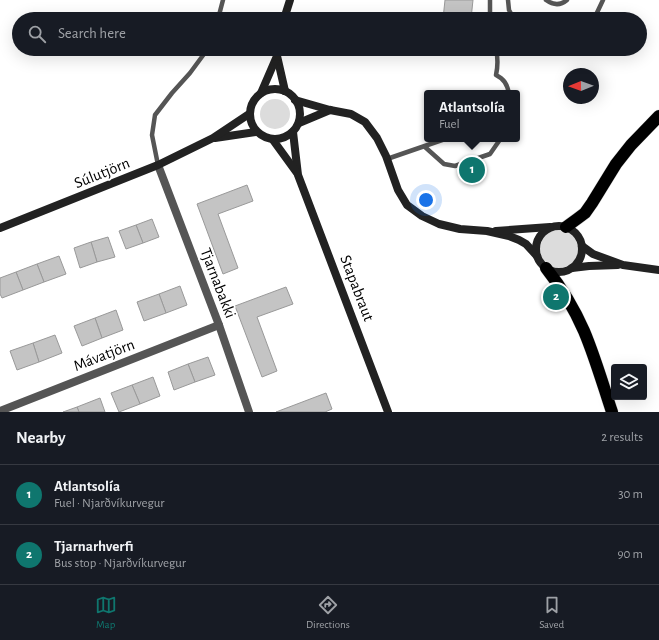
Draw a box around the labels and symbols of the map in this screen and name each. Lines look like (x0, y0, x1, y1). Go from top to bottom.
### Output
north arrow (563, 68, 599, 104)
street label: Súlutjörn (72, 155, 132, 192)
pin: 1 (459, 155, 485, 185)
your location (416, 190, 436, 210)
street label: Tjarnabakki (196, 246, 239, 321)
street label: Stapabraut (337, 253, 377, 323)
pin: 2 (543, 282, 569, 312)
street label: Mávatjörn (71, 336, 137, 375)

